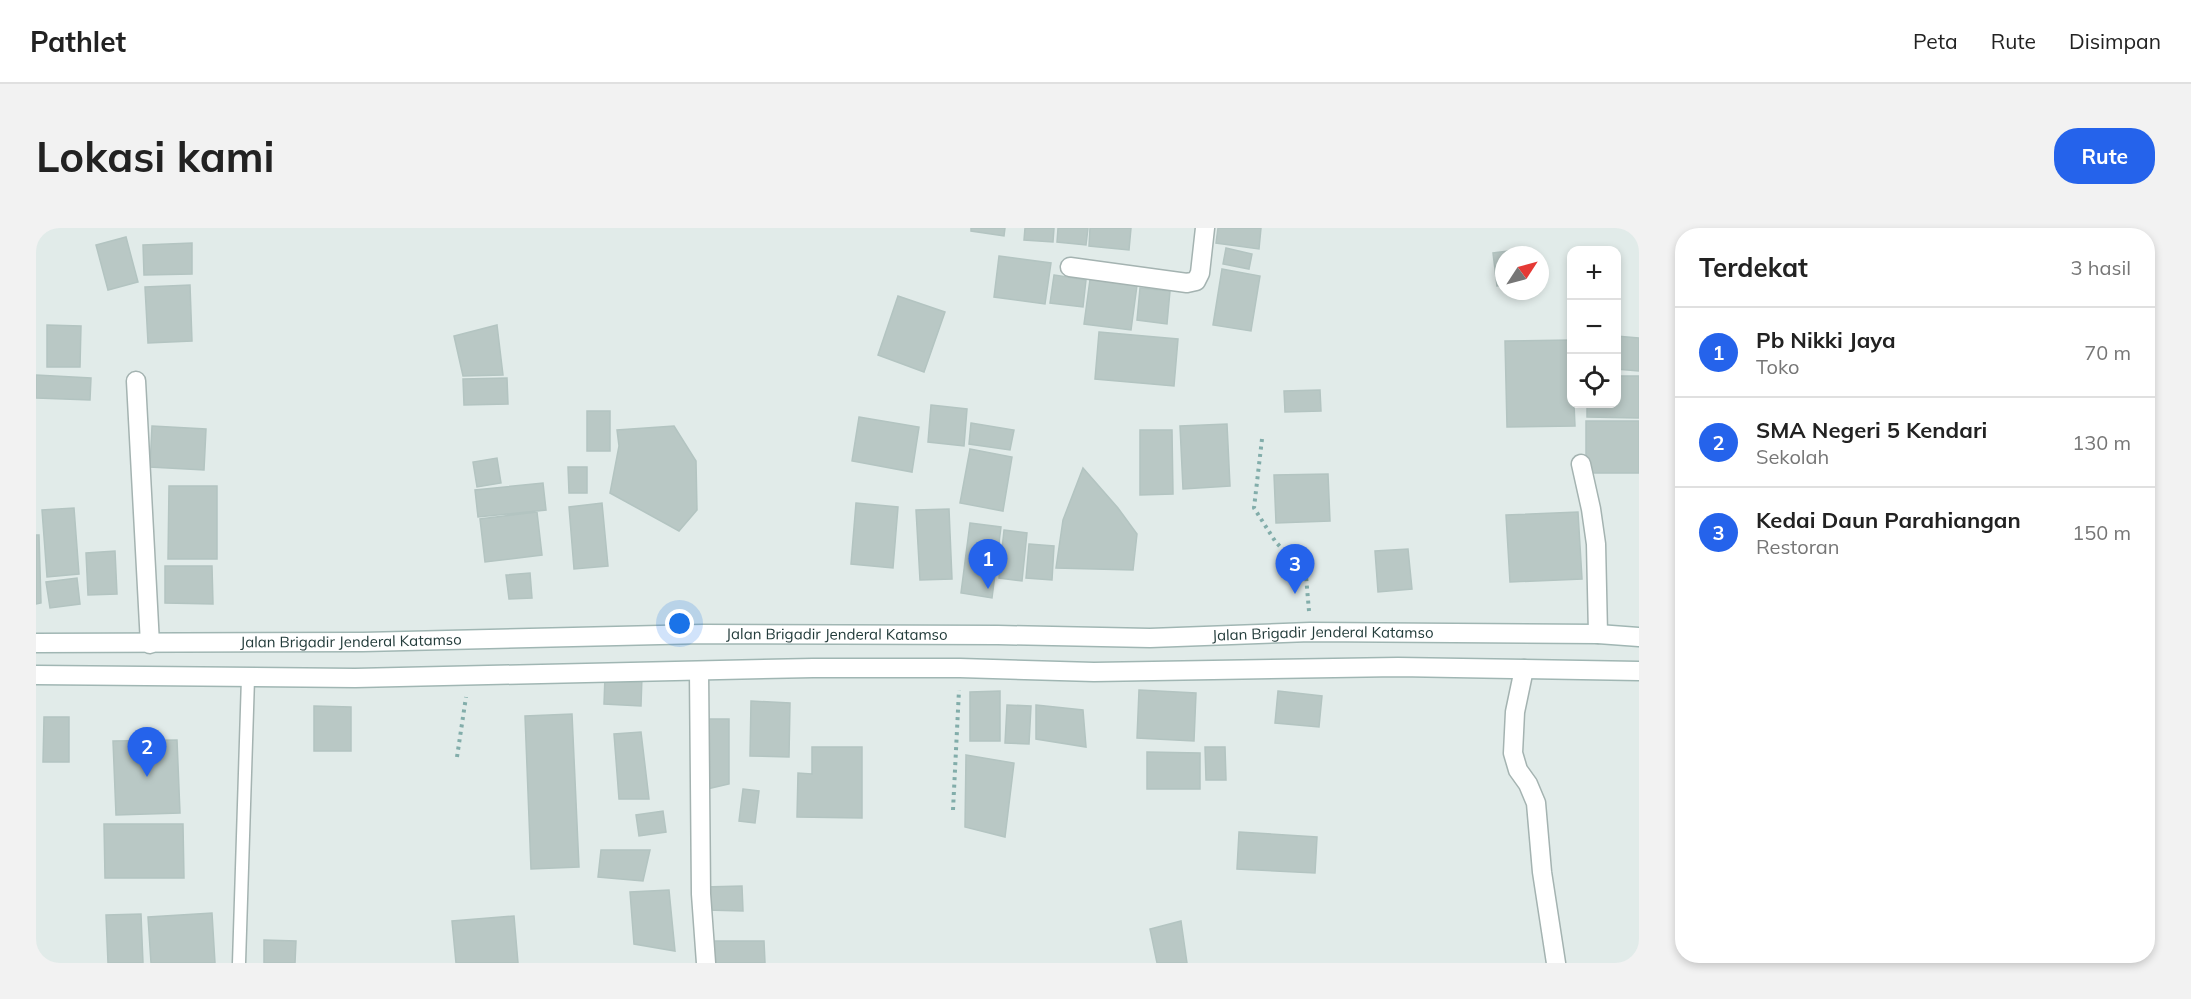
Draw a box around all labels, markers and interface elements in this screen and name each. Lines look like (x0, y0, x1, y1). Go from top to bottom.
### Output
text: Pathlet (30, 24, 126, 59)
text: Peta (1913, 28, 1958, 54)
text: Rute (1991, 28, 2036, 54)
text: Disimpan (2069, 28, 2161, 54)
button: Rute (2054, 128, 2155, 184)
text: Lokasi kami (36, 130, 274, 183)
north arrow (1495, 246, 1549, 300)
map controls (1567, 246, 1621, 408)
button: + (1567, 246, 1621, 300)
text: Terdekat (1699, 251, 1808, 284)
text: 3 hasil (2071, 255, 2131, 280)
button: − (1567, 300, 1621, 354)
text: Pb Nikki Jaya (1756, 326, 1896, 354)
text: 1 (1713, 340, 1725, 365)
text: 70 m (2084, 340, 2131, 365)
button: locate (1567, 354, 1621, 408)
text: Toko (1756, 354, 1799, 379)
text: SMA Negeri 5 Kendari (1756, 416, 1987, 444)
text: 2 (1713, 430, 1725, 455)
text: 130 m (2072, 430, 2131, 455)
text: Sekolah (1756, 444, 1829, 469)
text: Kedai Daun Parahiangan (1756, 506, 2021, 534)
text: 3 (1713, 520, 1725, 545)
text: 150 m (2072, 520, 2131, 545)
text: Restoran (1756, 534, 1840, 559)
pin: 1 (968, 540, 1008, 589)
pin: 3 (1276, 544, 1314, 594)
your location (665, 609, 694, 638)
street label: Jalan Brigadir Jenderal Katamso (1212, 622, 1434, 645)
street label: Jalan Brigadir Jenderal Katamso (726, 624, 948, 644)
street label: Jalan Brigadir Jenderal Katamso (240, 630, 462, 651)
pin: 2 (128, 728, 166, 777)

